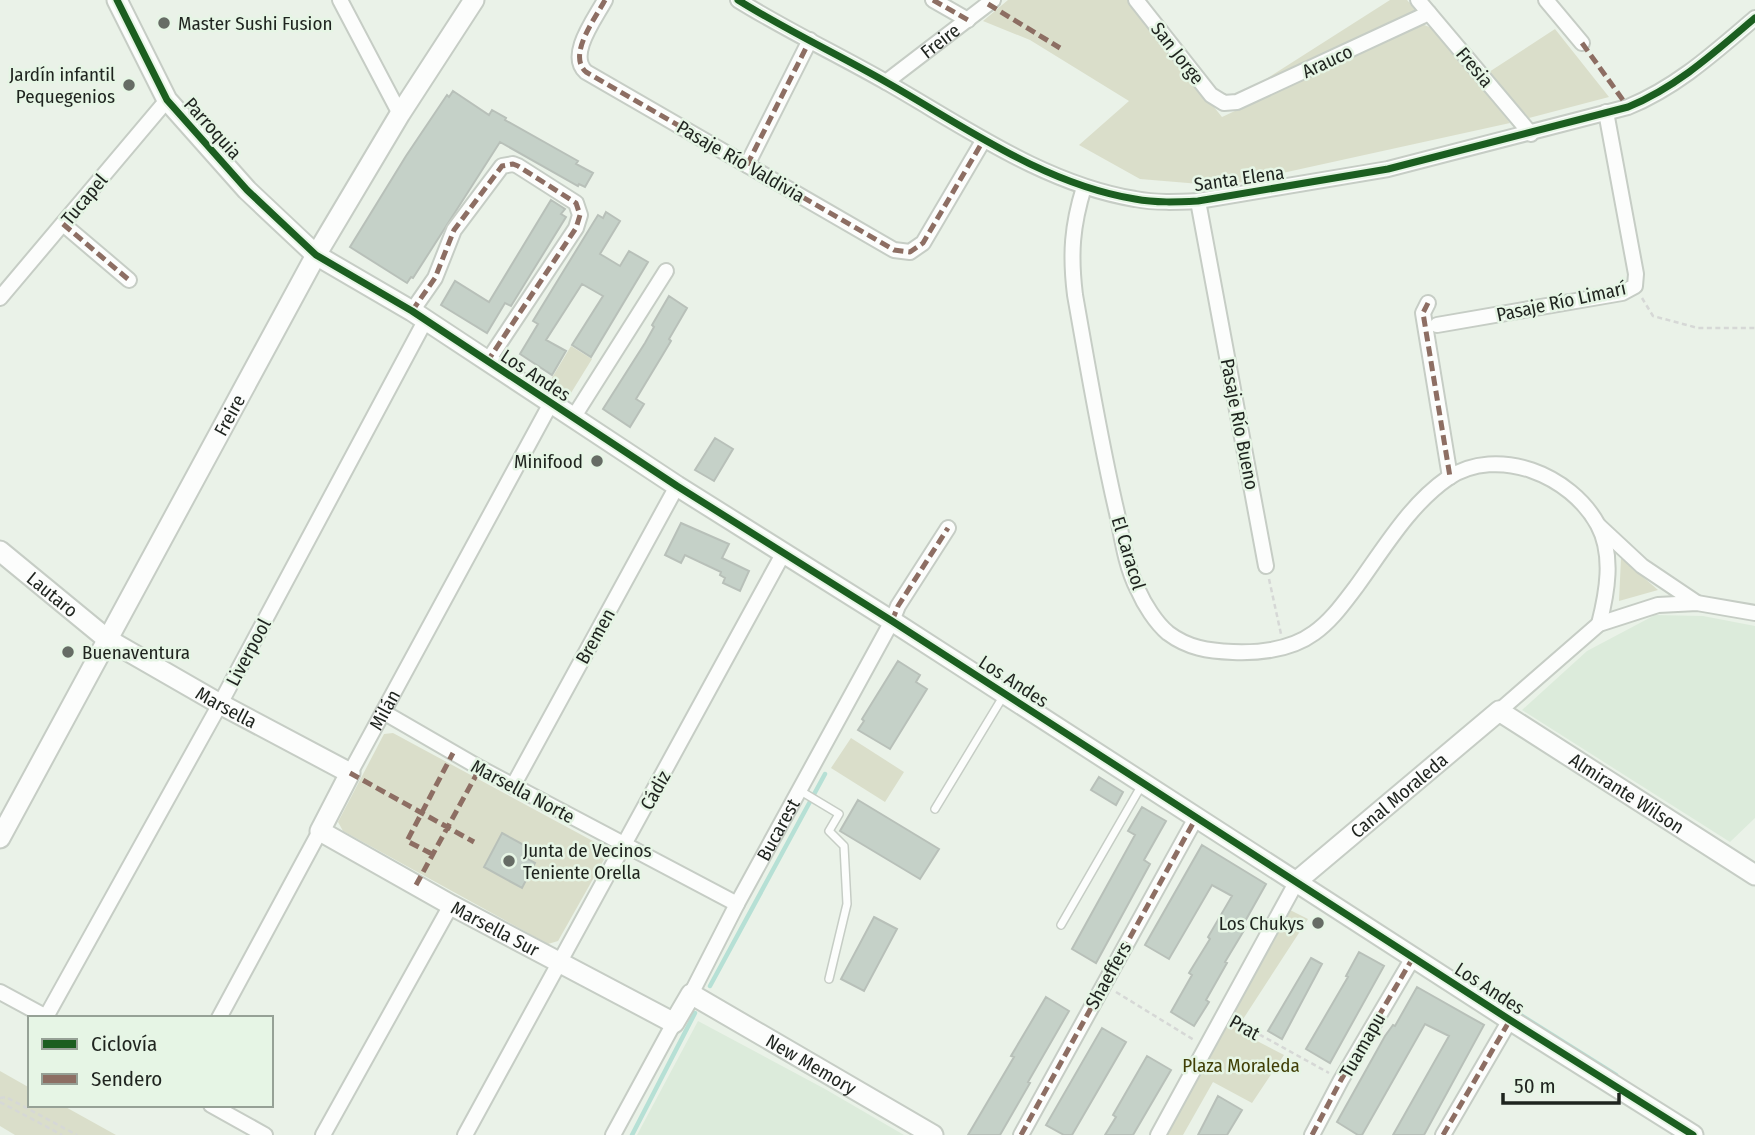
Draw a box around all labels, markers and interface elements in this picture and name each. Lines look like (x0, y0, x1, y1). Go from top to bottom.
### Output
place label: Master Sushi Fusion (178, 12, 332, 35)
marker: Master Sushi Fusion (156, 15, 172, 31)
street label: San Jorge (1146, 18, 1209, 89)
street label: Freire (916, 19, 965, 63)
street label: Arauco (1298, 40, 1356, 83)
street label: Fresia (1451, 43, 1498, 92)
place label: Jardín infantil Pequegenios (9, 63, 115, 108)
marker: Jardín infantil Pequegenios (121, 77, 137, 93)
street label: Parroquia (179, 93, 246, 164)
street label: Pasaje Río Valdivia (673, 115, 809, 207)
street label: Santa Elena (1192, 161, 1286, 196)
street label: Tucapel (56, 169, 112, 230)
street label: Pasaje Río Limarí (1494, 276, 1628, 326)
street label: Los Andes (497, 344, 575, 406)
street label: Pasaje Río Bueno (1216, 357, 1264, 492)
street label: Freire (209, 391, 250, 440)
place label: Minifood (514, 450, 583, 473)
marker: Minifood (589, 453, 605, 469)
street label: El Caracol (1107, 514, 1151, 592)
street label: Lautaro (22, 567, 82, 622)
street label: Bremen (571, 604, 620, 668)
street label: Liverpool (221, 615, 276, 690)
place label: Buenaventura (82, 641, 190, 664)
marker: Buenaventura (60, 644, 76, 660)
street label: Los Andes (975, 650, 1053, 712)
street label: Marsella (192, 682, 261, 733)
street label: Milán (365, 686, 405, 734)
street label: Canal Moraleda (1346, 748, 1452, 843)
street label: Almirante Wilson (1565, 748, 1688, 839)
street label: Marsella Norte (467, 755, 578, 828)
street label: Cádiz (635, 766, 676, 814)
street label: Bucarest (752, 794, 805, 865)
place label: Junta de Vecinos Teniente Orella (523, 839, 652, 884)
marker: Junta de Vecinos Teniente Orella (501, 853, 517, 869)
street label: Marsella Sur (447, 896, 543, 962)
place label: Los Chukys (1219, 912, 1304, 935)
marker: Los Chukys (1310, 915, 1326, 931)
street label: Shaeffers (1081, 938, 1136, 1013)
street label: Los Andes (1451, 957, 1529, 1019)
street label: Tuamapu (1335, 1009, 1390, 1082)
street label: Prat (1226, 1010, 1265, 1045)
legend (28, 1016, 273, 1107)
street label: New Memory (762, 1029, 861, 1100)
text: Ciclovía (91, 1031, 157, 1057)
park label: Plaza Moraleda (1182, 1054, 1300, 1077)
scale bar (1503, 1062, 1618, 1106)
text: Sendero (91, 1066, 162, 1092)
text: 50 m (1514, 1073, 1556, 1099)

